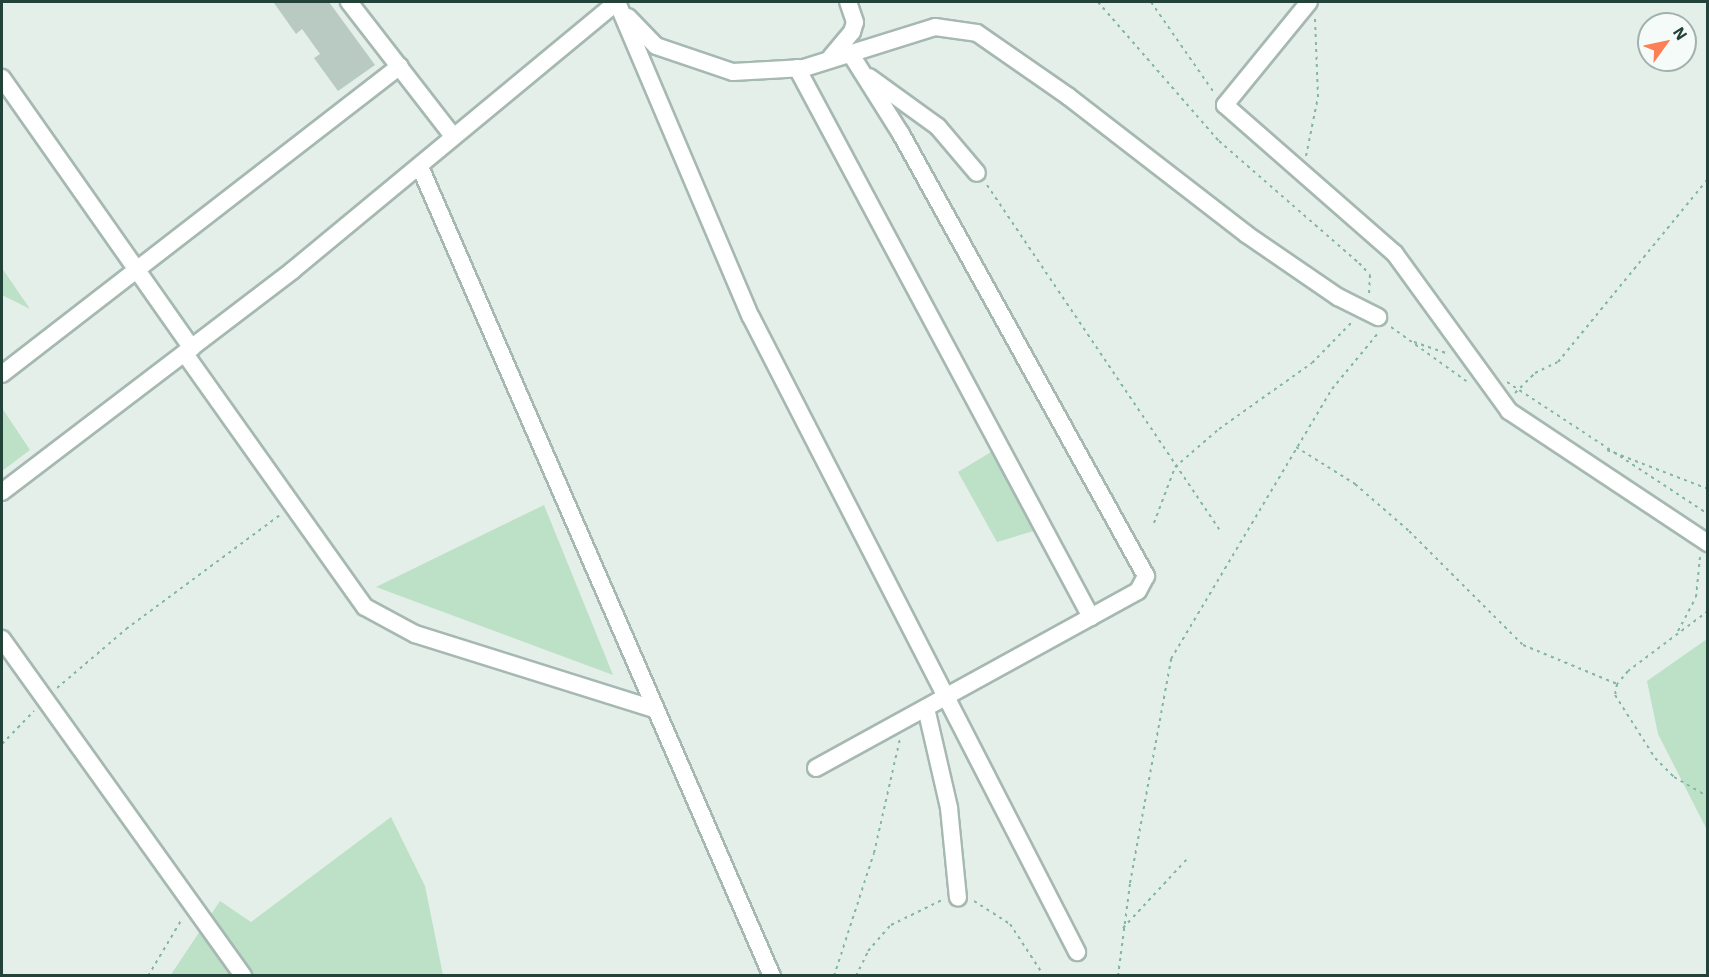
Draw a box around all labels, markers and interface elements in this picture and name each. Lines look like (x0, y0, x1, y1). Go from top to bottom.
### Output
north arrow (1637, 12, 1697, 72)
text: N (1669, 23, 1692, 44)

